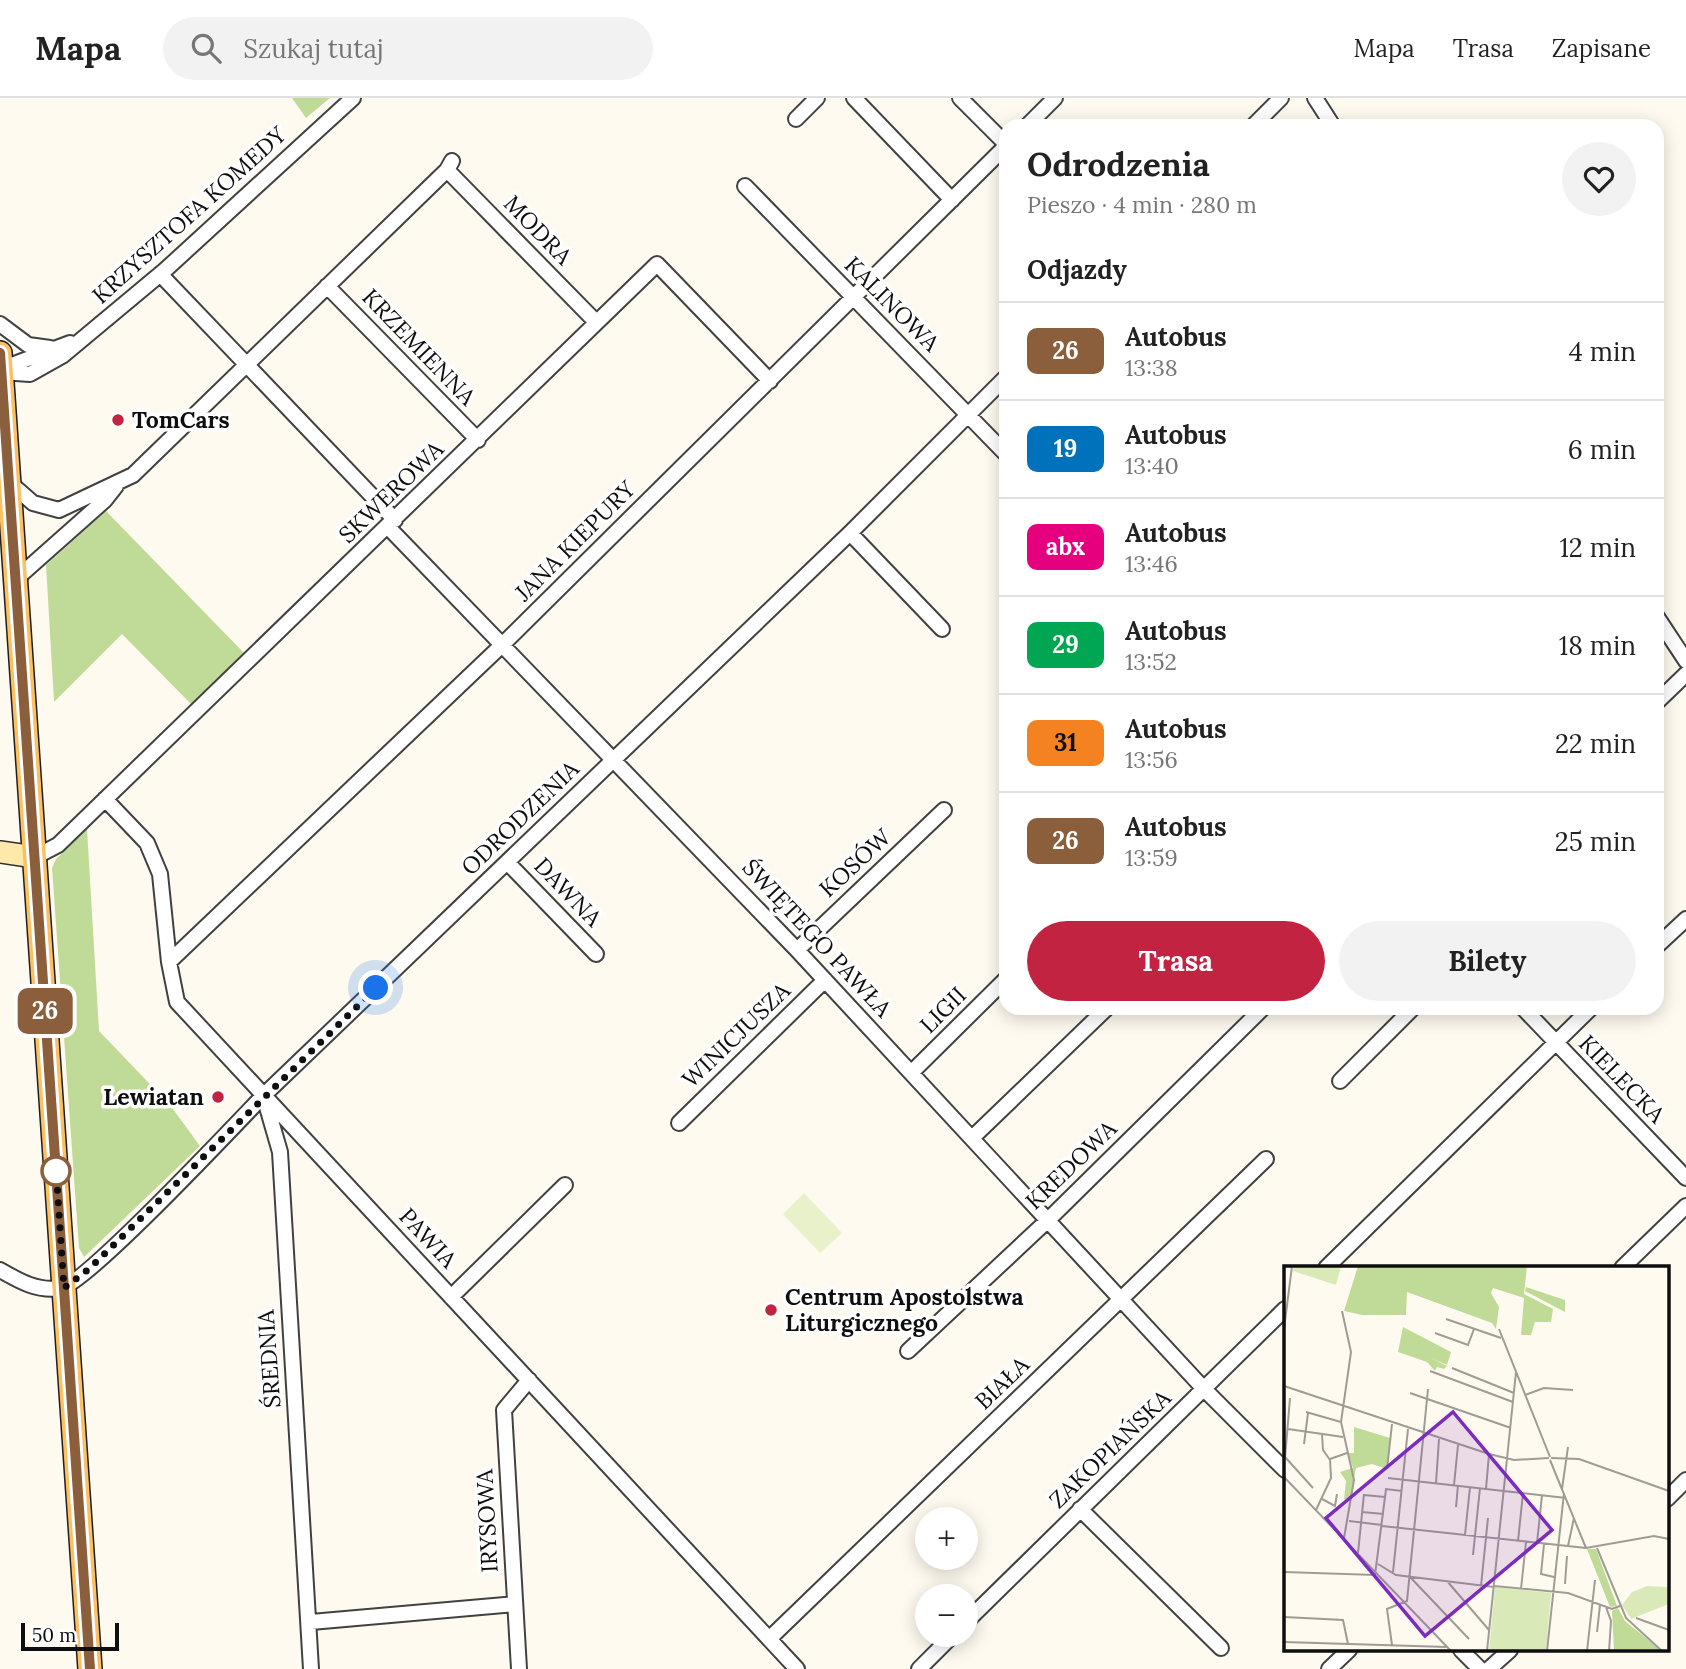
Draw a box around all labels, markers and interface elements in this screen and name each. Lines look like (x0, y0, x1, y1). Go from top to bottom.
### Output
search box (163, 17, 653, 80)
text: Mapa (35, 27, 121, 69)
icon: search (187, 29, 225, 67)
text: Szukaj tutaj (243, 32, 384, 65)
text: Mapa (1354, 33, 1415, 64)
text: Trasa (1453, 33, 1514, 64)
text: Zapisane (1552, 33, 1651, 64)
street label: KRZYSZTOFA KOMEDY (86, 120, 292, 309)
button: heart (1562, 142, 1636, 216)
text: Odrodzenia (1027, 143, 1210, 185)
street label: MODRA (498, 189, 579, 271)
text: Pieszo · 4 min · 280 m (1027, 190, 1257, 219)
street label: KALINOWA (839, 250, 946, 358)
text: Odjazdy (1027, 253, 1127, 286)
street label: KRZEMIENNA (356, 282, 483, 411)
text: Autobus (1125, 320, 1227, 353)
text: 26 (1052, 335, 1079, 366)
text: 4 min (1569, 335, 1636, 368)
text: 13:38 (1125, 353, 1178, 382)
place label: TomCars (132, 405, 230, 434)
marker: TomCars (110, 412, 126, 428)
text: Autobus (1125, 418, 1227, 451)
text: 19 (1054, 433, 1077, 464)
text: 6 min (1568, 433, 1636, 466)
street label: SKWEROWA (332, 434, 450, 549)
text: 13:40 (1125, 451, 1179, 480)
street label: JANA KIEPURY (508, 474, 641, 607)
text: Autobus (1125, 516, 1227, 549)
text: abx (1046, 531, 1085, 562)
text: 12 min (1559, 531, 1636, 564)
text: 13:46 (1125, 549, 1178, 578)
text: Autobus (1125, 614, 1227, 647)
text: 29 (1052, 629, 1079, 660)
text: 18 min (1559, 629, 1636, 662)
text: 13:52 (1125, 647, 1177, 676)
text: Autobus (1125, 712, 1227, 745)
text: 31 (1054, 727, 1077, 758)
text: 22 min (1555, 727, 1636, 760)
text: 13:56 (1125, 745, 1178, 774)
street label: ODRODZENIA (455, 754, 585, 881)
text: Autobus (1125, 810, 1227, 843)
street label: KOSÓW (813, 822, 897, 903)
text: 26 (1052, 825, 1079, 856)
text: 25 min (1555, 825, 1636, 858)
text: 13:59 (1125, 843, 1178, 872)
street label: DAWNA (528, 851, 609, 933)
street label: ŚWIĘTEGO PAWŁA (737, 852, 899, 1023)
button: Trasa (1027, 921, 1325, 1001)
button: Bilety (1339, 921, 1636, 1001)
your location (358, 970, 393, 1005)
street label: WINICJUSZA (676, 976, 796, 1093)
street label: LIGII (913, 980, 972, 1039)
line badge: 26 (14, 988, 76, 1034)
text: 26 (32, 995, 58, 1026)
street label: KIELECKA (1573, 1028, 1672, 1129)
place label: Lewiatan (103, 1082, 204, 1111)
marker: Lewiatan (210, 1089, 226, 1105)
street label: KREDOWA (1019, 1114, 1123, 1215)
unlabelled marker (41, 1156, 71, 1186)
street label: PAWIA (393, 1202, 464, 1274)
inset map (1284, 1266, 1668, 1652)
place label: Centrum Apostolstwa Liturgicznego (785, 1282, 1024, 1337)
marker: Centrum Apostolstwa Liturgicznego (763, 1302, 779, 1318)
street label: ŚREDNIA (251, 1308, 286, 1409)
street label: BIAŁA (968, 1349, 1035, 1415)
street label: ZAKOPIAŃSKA (1043, 1383, 1177, 1514)
street label: IRYSOWA (469, 1468, 504, 1574)
map controls (915, 1507, 978, 1647)
button: + (915, 1507, 978, 1570)
button: − (915, 1584, 978, 1647)
scale bar (21, 1620, 119, 1652)
text: 50 m (32, 1623, 76, 1647)

